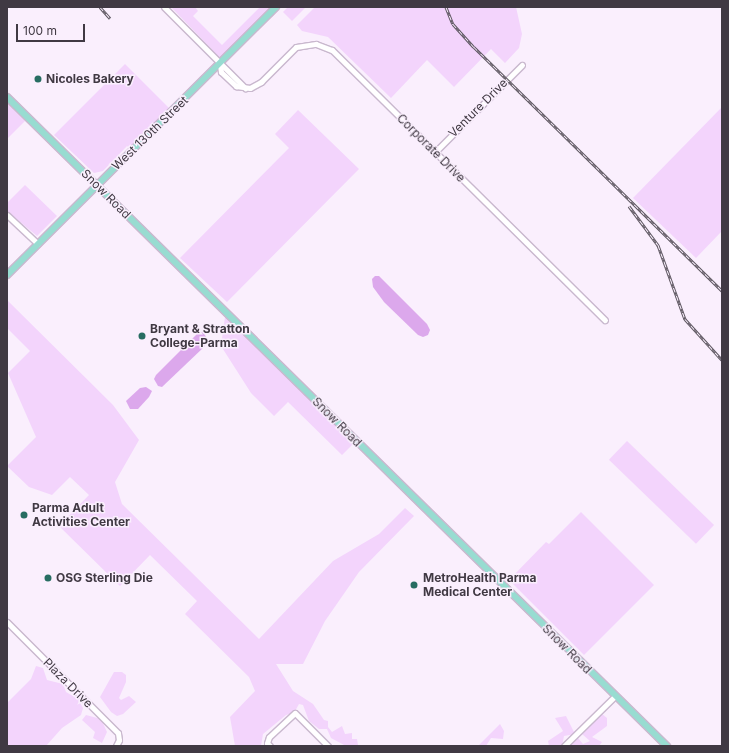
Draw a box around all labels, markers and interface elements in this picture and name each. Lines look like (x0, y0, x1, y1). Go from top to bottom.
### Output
scale bar (18, 16, 87, 42)
text: 100 m (23, 23, 57, 38)
place label: Nicoles Bakery (46, 72, 134, 86)
marker: Nicoles Bakery (33, 74, 43, 84)
street label: Venture Drive (446, 76, 510, 140)
street label: West 130th Street (109, 93, 191, 173)
street label: Corporate Drive (394, 111, 468, 185)
street label: Snow Road (78, 166, 134, 222)
place label: Bryant & Stratton College-Parma (150, 322, 250, 350)
marker: Bryant & Stratton College-Parma (137, 331, 147, 341)
street label: Snow Road (309, 394, 365, 450)
place label: Parma Adult Activities Center (32, 501, 130, 529)
marker: Parma Adult Activities Center (19, 510, 29, 520)
place label: OSG Sterling Die (56, 571, 153, 585)
place label: MetroHealth Parma Medical Center (423, 571, 537, 599)
marker: OSG Sterling Die (43, 573, 53, 583)
marker: MetroHealth Parma Medical Center (408, 579, 420, 591)
street label: Snow Road (539, 621, 595, 677)
street label: Plaza Drive (40, 655, 96, 711)

